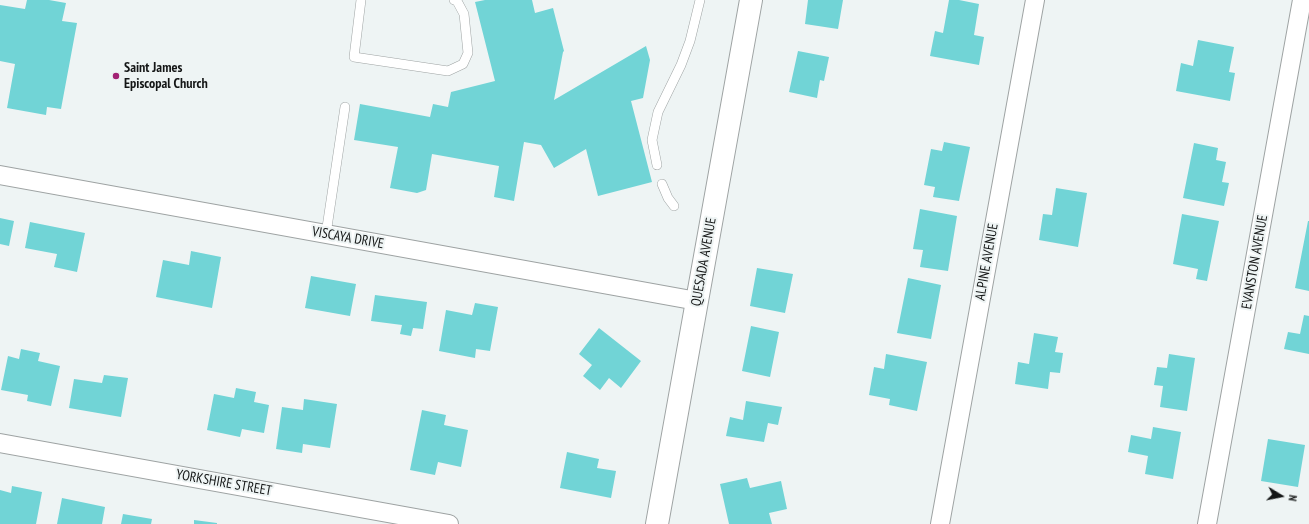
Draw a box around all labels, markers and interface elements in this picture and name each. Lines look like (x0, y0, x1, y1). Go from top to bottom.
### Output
place label: Saint James Episcopal Church (124, 60, 208, 92)
marker: Saint James Episcopal Church (111, 71, 121, 81)
street label: EVANSTON AVENUE (1238, 214, 1272, 310)
street label: QUESADA AVENUE (688, 216, 720, 308)
street label: ALPINE AVENUE (972, 222, 1002, 302)
street label: VISCAYA DRIVE (311, 223, 385, 253)
street label: YORKSHIRE STREET (175, 466, 273, 500)
north arrow (1261, 476, 1301, 516)
text: N (1285, 494, 1300, 502)

